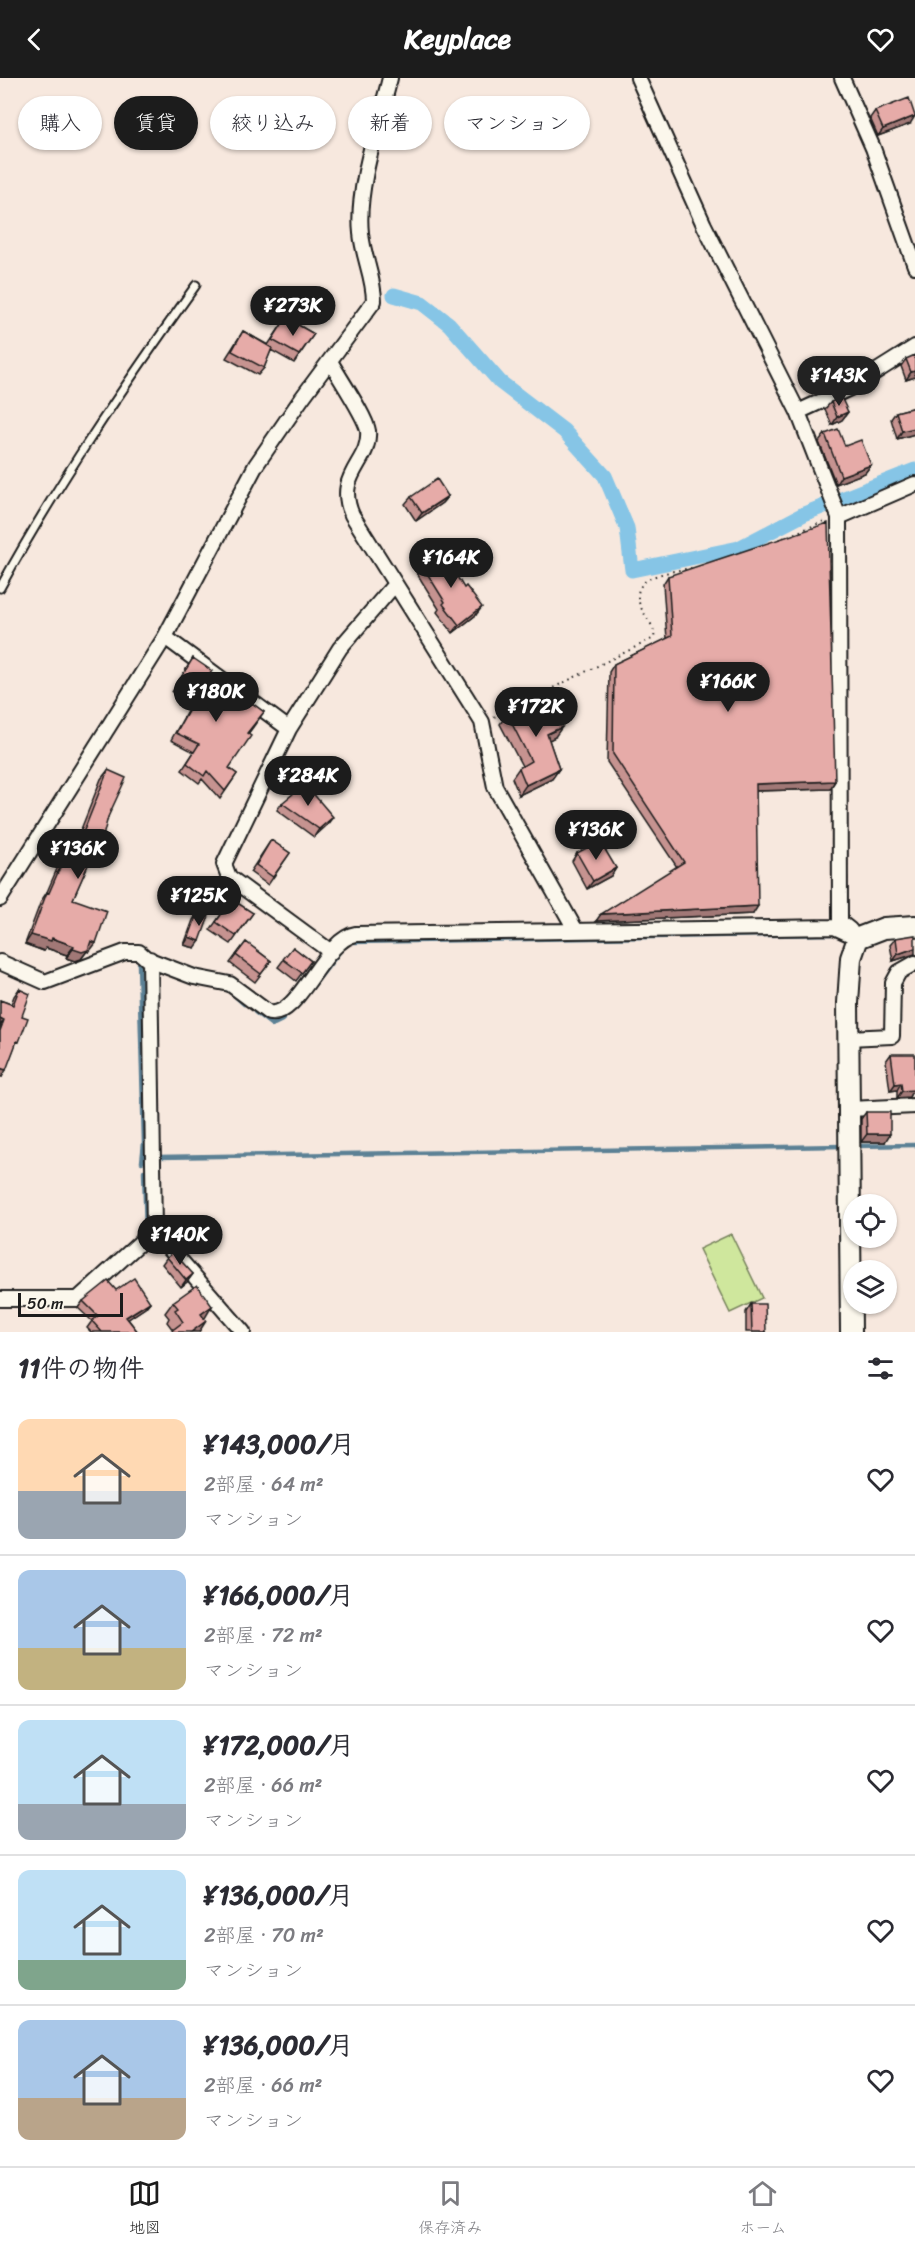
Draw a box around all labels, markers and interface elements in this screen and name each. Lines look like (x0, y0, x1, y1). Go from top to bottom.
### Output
text: Keyplace (404, 15, 511, 63)
icon: back (18, 23, 51, 56)
icon: heart (864, 23, 897, 56)
chip: 購入 (18, 96, 102, 150)
chip: 賃貸 (114, 96, 198, 150)
chip: 絞り込み (210, 96, 336, 150)
chip: 新着 (348, 96, 432, 150)
chip: マンション (444, 96, 590, 150)
pin: ¥273K (251, 286, 335, 337)
text: ¥273K (264, 288, 322, 323)
pin: ¥143K (797, 356, 881, 407)
text: ¥143K (811, 358, 867, 393)
pin: ¥164K (409, 538, 493, 589)
text: ¥164K (423, 540, 479, 575)
pin: ¥166K (686, 662, 770, 713)
text: ¥166K (701, 664, 755, 699)
pin: ¥180K (174, 672, 258, 723)
text: ¥180K (188, 674, 244, 709)
pin: ¥172K (494, 687, 578, 738)
text: ¥172K (509, 689, 563, 724)
pin: ¥284K (266, 756, 350, 807)
text: ¥284K (278, 758, 338, 793)
pin: ¥136K (554, 810, 638, 861)
text: ¥136K (569, 812, 623, 847)
pin: ¥136K (36, 829, 120, 880)
text: ¥136K (51, 831, 105, 866)
pin: ¥125K (157, 876, 241, 927)
text: ¥125K (171, 878, 227, 913)
map controls (843, 1194, 897, 1314)
button: locate (843, 1194, 897, 1248)
pin: ¥140K (138, 1215, 222, 1266)
text: ¥140K (152, 1217, 208, 1252)
button: layers (843, 1260, 897, 1314)
text: 50 m (27, 1289, 63, 1318)
scale bar (18, 1290, 123, 1318)
text: 11件の物件 (18, 1345, 144, 1391)
icon: filters (864, 1352, 897, 1385)
text: ¥143,000/月 (204, 1421, 355, 1467)
icon: home (66, 1443, 138, 1515)
icon: heart (864, 1463, 897, 1496)
text: 2部屋 · 64 m² (204, 1467, 324, 1502)
text: マンション (204, 1502, 303, 1537)
text: ¥166,000/月 (204, 1572, 354, 1618)
icon: home (66, 1594, 138, 1666)
icon: heart (864, 1614, 897, 1647)
text: 2部屋 · 72 m² (204, 1618, 323, 1653)
text: マンション (204, 1653, 303, 1688)
text: ¥172,000/月 (204, 1722, 355, 1768)
icon: home (66, 1744, 138, 1816)
icon: heart (864, 1764, 897, 1797)
text: 2部屋 · 66 m² (204, 1768, 322, 1803)
text: マンション (204, 1803, 303, 1838)
text: ¥136,000/月 (204, 1872, 354, 1918)
icon: home (66, 1894, 138, 1966)
icon: heart (864, 1914, 897, 1947)
text: 2部屋 · 70 m² (204, 1918, 324, 1953)
text: マンション (204, 1953, 303, 1988)
text: ¥136,000/月 (204, 2022, 354, 2068)
icon: home (66, 2044, 138, 2116)
icon: heart (864, 2064, 897, 2097)
text: 2部屋 · 66 m² (204, 2068, 322, 2103)
text: マンション (204, 2103, 303, 2138)
tab: 地図 (128, 2177, 161, 2242)
tab: 保存済み (418, 2177, 482, 2242)
tab: ホーム (739, 2177, 787, 2242)

